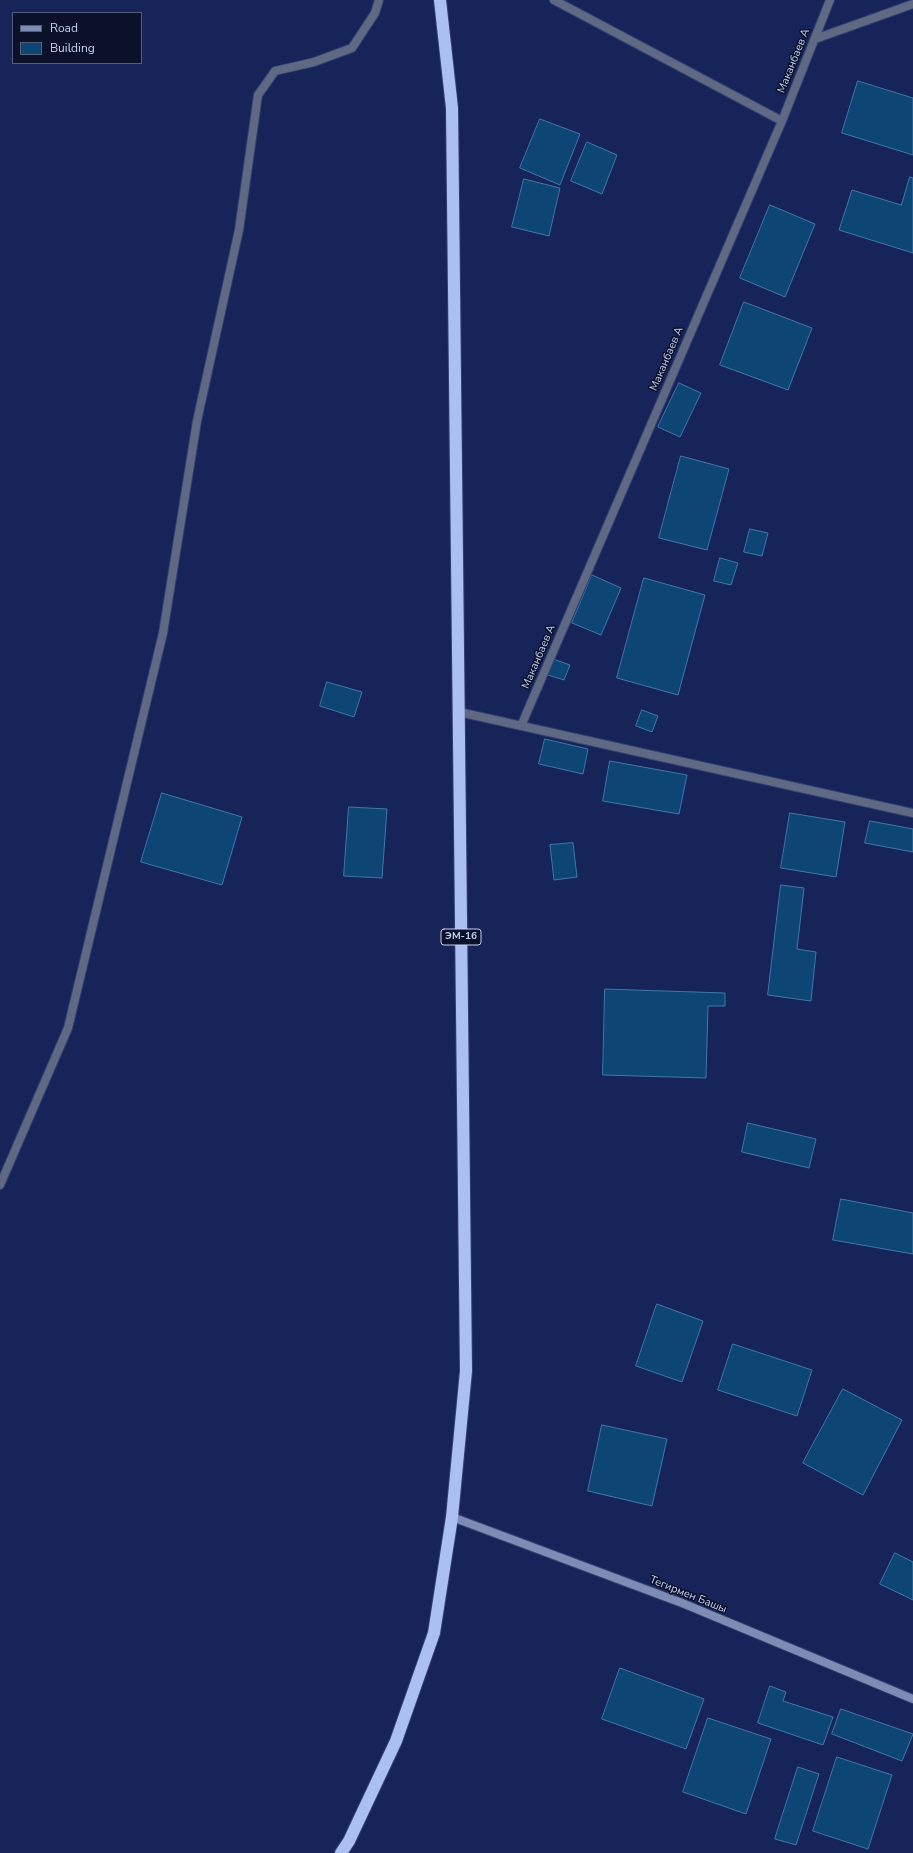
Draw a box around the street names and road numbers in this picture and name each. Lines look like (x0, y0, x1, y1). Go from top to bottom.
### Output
street label: Маканбаев А (775, 27, 813, 95)
street label: Маканбаев А (648, 325, 686, 393)
street label: Маканбаев А (520, 623, 558, 691)
road number: ЭМ-16 (441, 929, 481, 945)
street label: Тегирмен Башы (648, 1574, 728, 1616)

